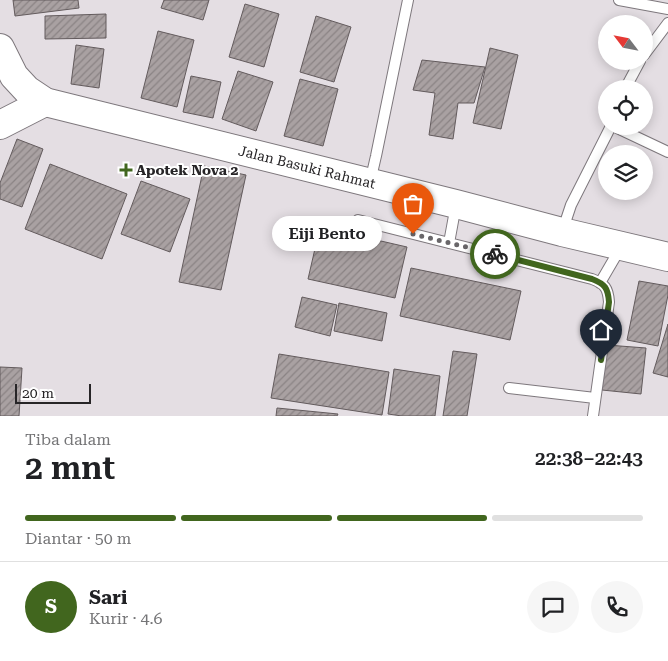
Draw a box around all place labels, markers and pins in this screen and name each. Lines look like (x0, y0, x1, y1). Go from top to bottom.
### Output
place label: Apotek Nova 2 (136, 162, 239, 178)
marker: Apotek Nova 2 (120, 164, 132, 176)
pin (392, 183, 434, 234)
callout: Eiji Bento (273, 216, 383, 252)
pin (580, 309, 622, 360)

